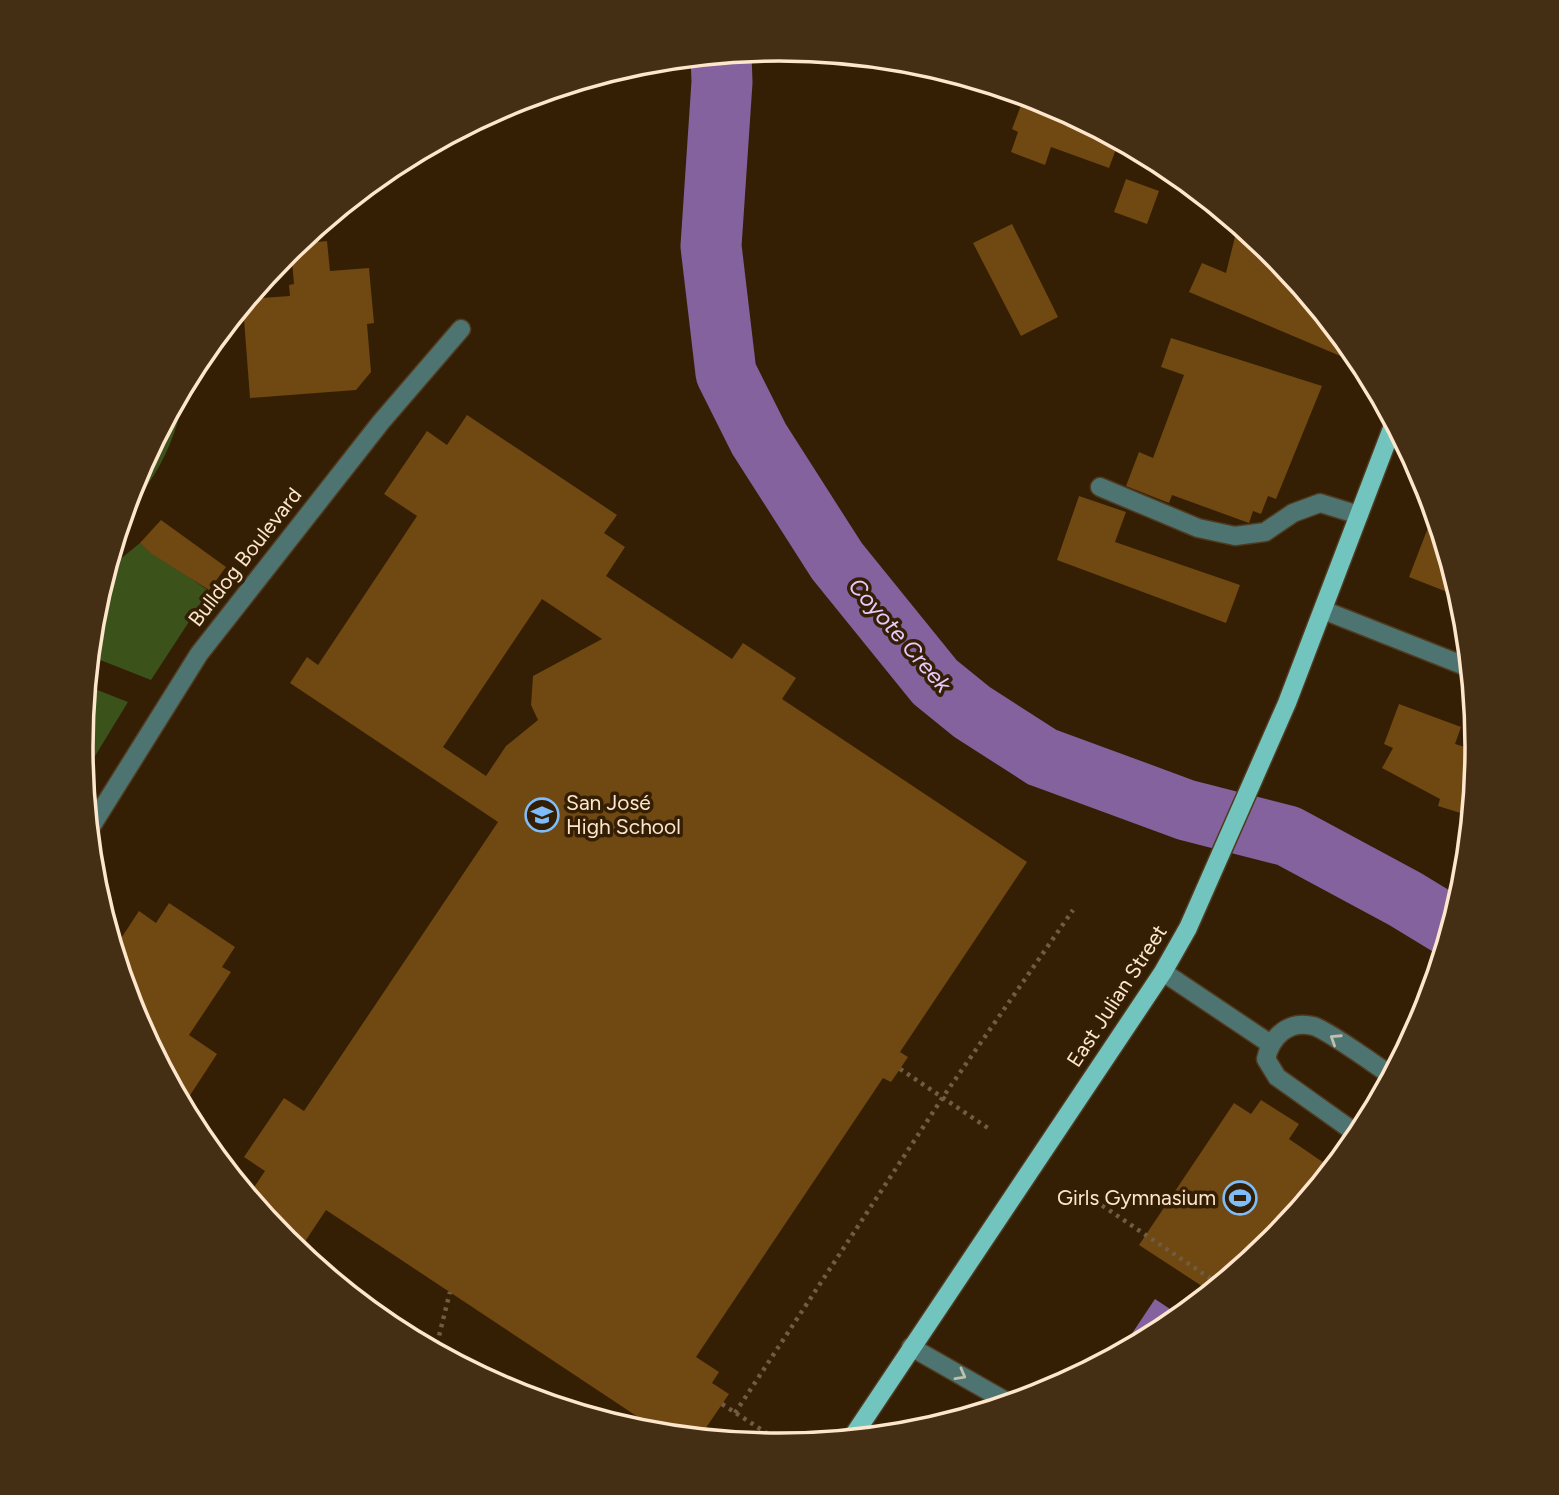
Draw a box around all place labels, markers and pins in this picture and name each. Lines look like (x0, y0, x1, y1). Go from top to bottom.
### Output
place label: San José High School (566, 790, 681, 839)
school or university icon: San José High School (523, 796, 561, 834)
sports icon: Girls Gymnasium (1221, 1179, 1259, 1217)
place label: Girls Gymnasium (1057, 1185, 1216, 1210)

